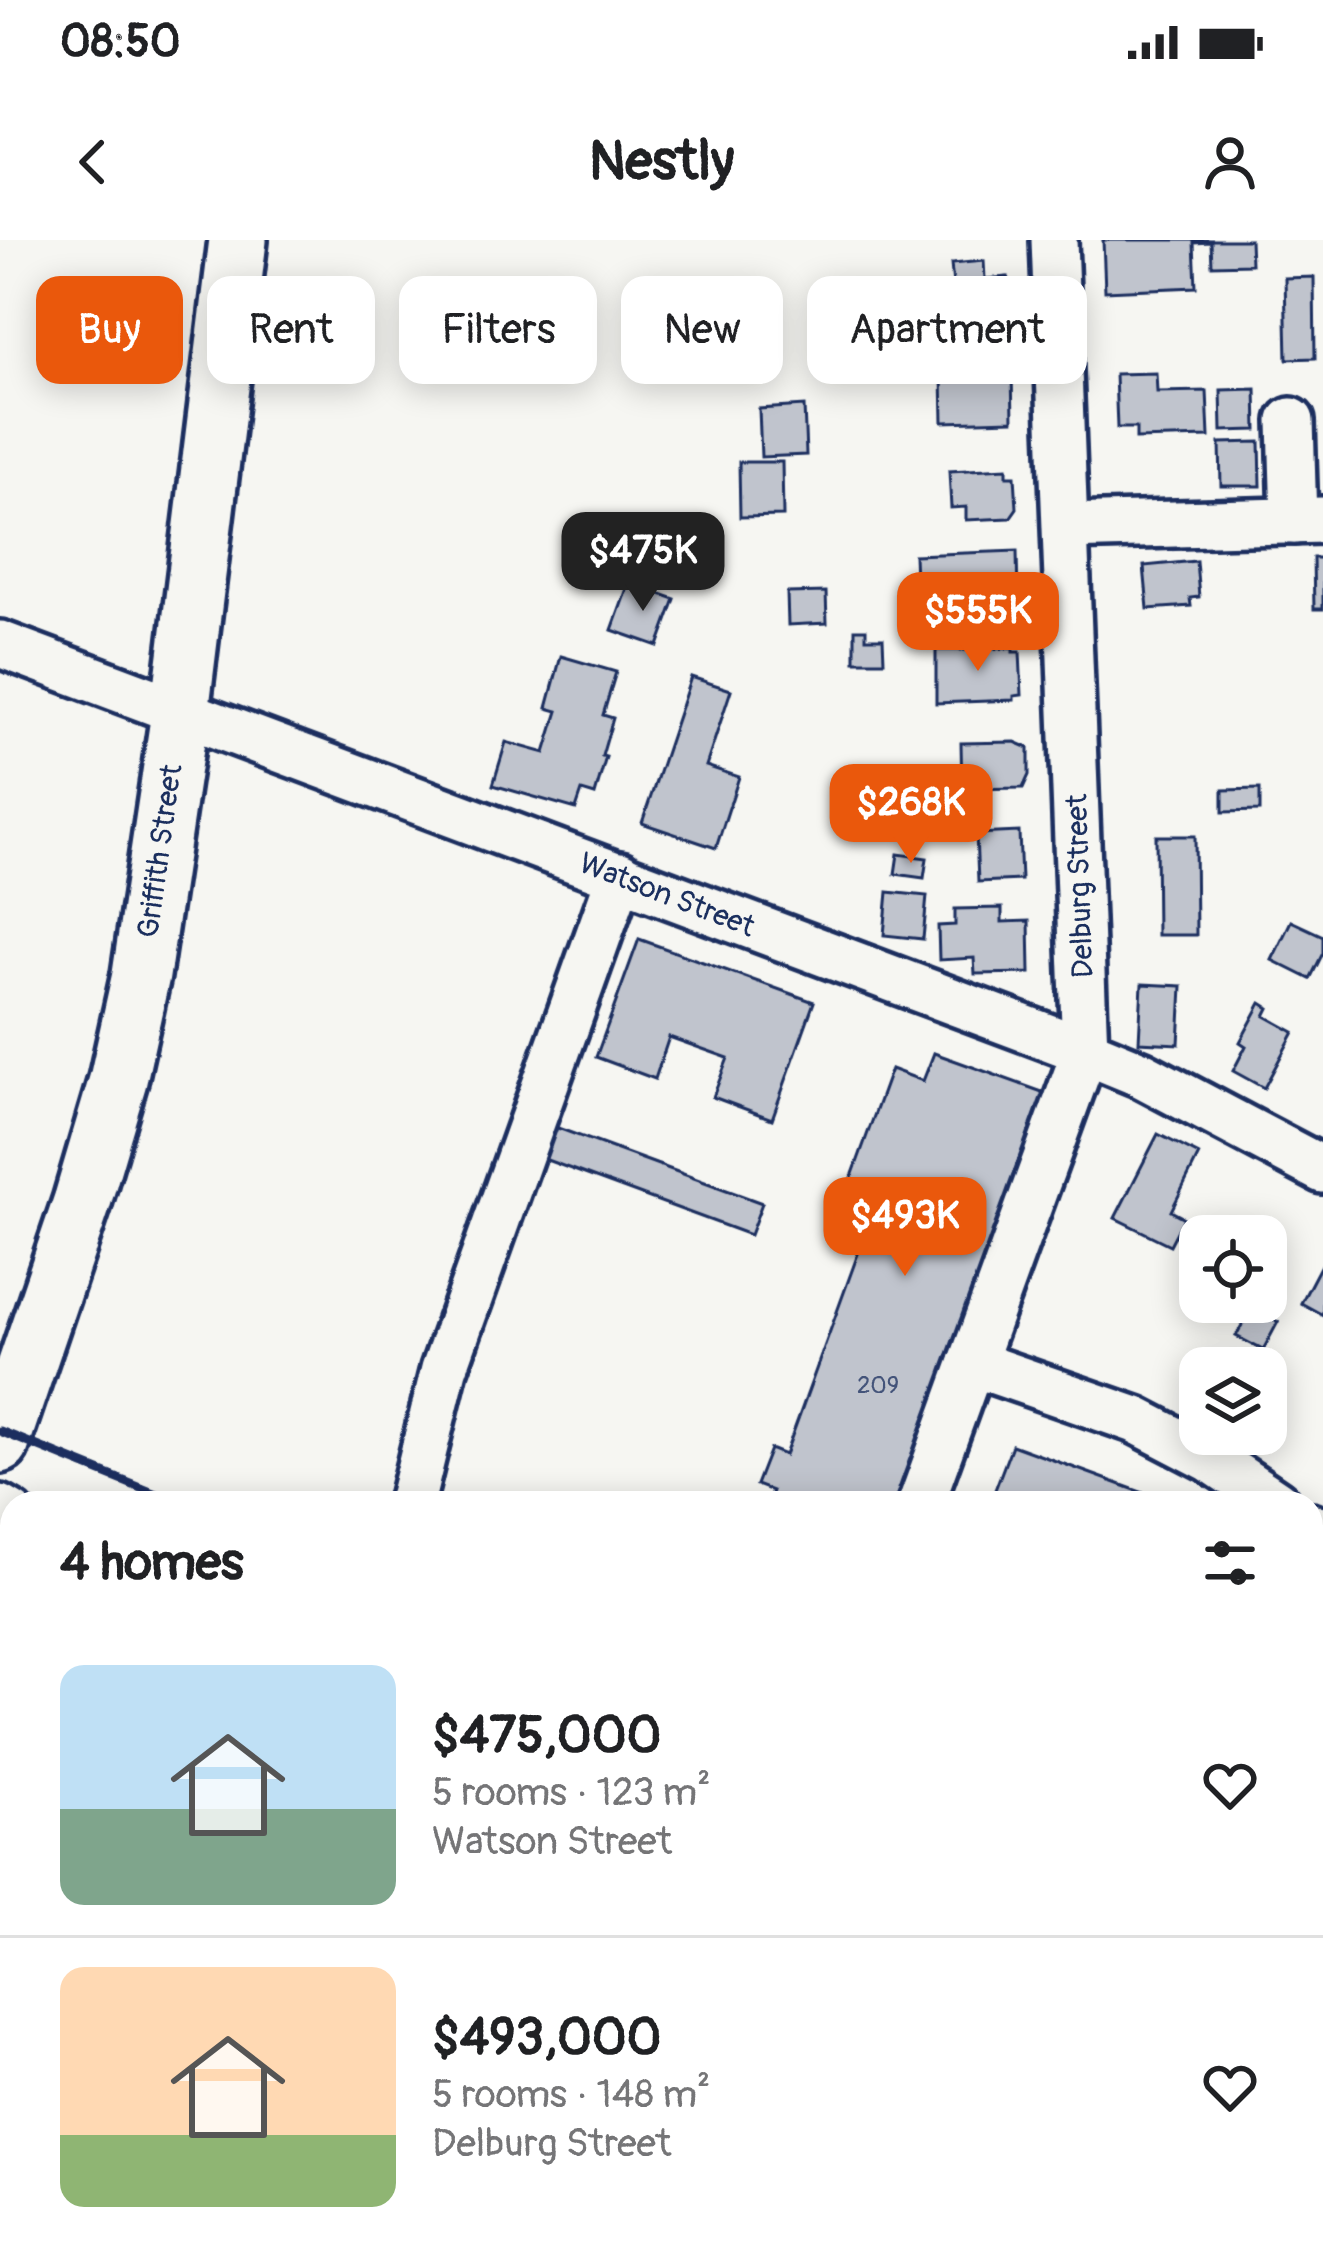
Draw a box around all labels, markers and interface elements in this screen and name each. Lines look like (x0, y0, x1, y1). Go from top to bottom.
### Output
text: 08:50 (60, 14, 181, 70)
text: Nestly (589, 128, 734, 196)
icon: back (60, 129, 126, 195)
icon: person (1197, 129, 1263, 195)
chip: Buy (36, 276, 183, 384)
chip: Rent (207, 276, 375, 384)
chip: Filters (399, 276, 597, 384)
chip: New (621, 276, 783, 384)
chip: Apartment (807, 276, 1087, 384)
pin: $475K (559, 512, 727, 614)
text: $475K (588, 526, 698, 575)
pin: $555K (894, 572, 1062, 674)
text: $555K (924, 586, 1032, 635)
street label: Griffith Street (130, 761, 191, 940)
pin: $268K (827, 764, 995, 866)
text: $268K (857, 778, 965, 827)
street label: Delburg Street (1058, 792, 1102, 979)
street label: Watson Street (574, 845, 761, 946)
pin: $493K (821, 1177, 989, 1279)
text: $493K (850, 1191, 960, 1240)
map controls (1179, 1215, 1287, 1455)
button: locate (1179, 1215, 1287, 1323)
button: layers (1179, 1347, 1287, 1455)
house number: 209 (857, 1371, 899, 1400)
icon: filters (1197, 1530, 1263, 1596)
text: 4 homes (60, 1531, 244, 1595)
text: $475,000 (432, 1704, 661, 1768)
icon: home (156, 1713, 300, 1857)
icon: heart (1197, 1752, 1263, 1818)
text: 5 rooms · 123 m² (432, 1768, 711, 1817)
text: Watson Street (432, 1817, 672, 1866)
text: $493,000 (432, 2006, 661, 2070)
icon: home (156, 2015, 300, 2159)
icon: heart (1197, 2054, 1263, 2120)
text: 5 rooms · 148 m² (432, 2070, 710, 2119)
text: Delburg Street (432, 2119, 672, 2168)

